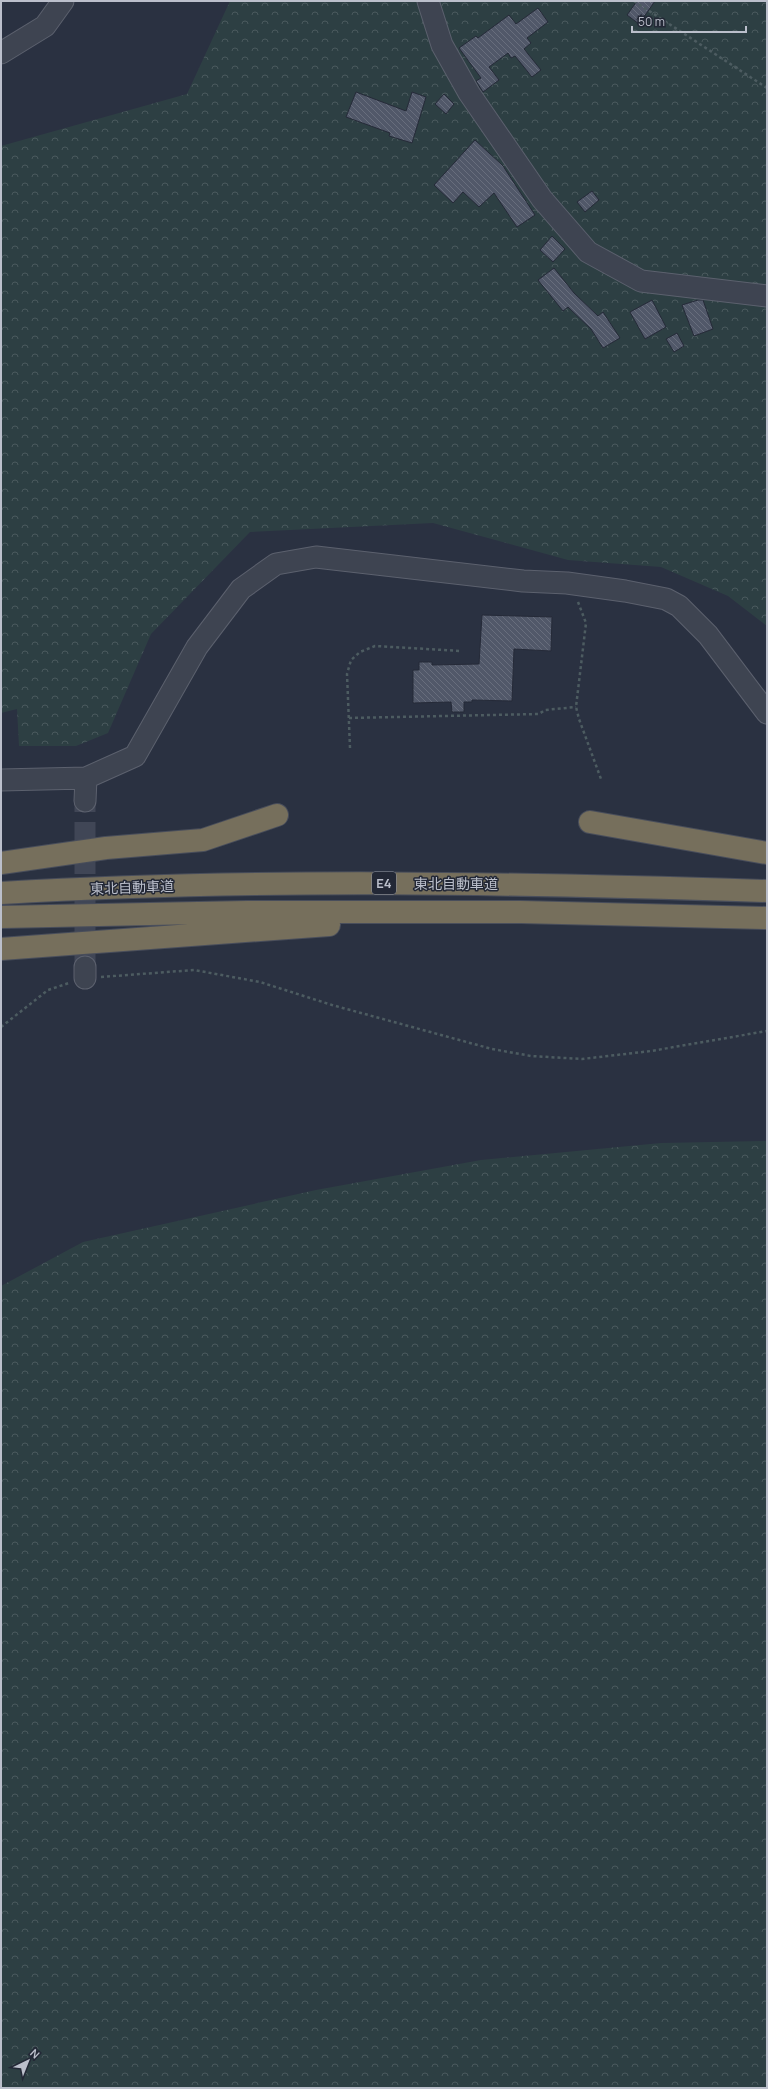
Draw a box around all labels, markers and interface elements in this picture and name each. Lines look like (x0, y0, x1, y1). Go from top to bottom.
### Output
scale bar (632, 8, 746, 34)
text: 50 m (638, 13, 665, 30)
road number: E4 (372, 872, 396, 894)
street label: 東北自動車道 (414, 874, 498, 893)
street label: 東北自動車道 (90, 876, 174, 898)
north arrow (8, 2041, 48, 2081)
text: N (27, 2045, 43, 2062)

